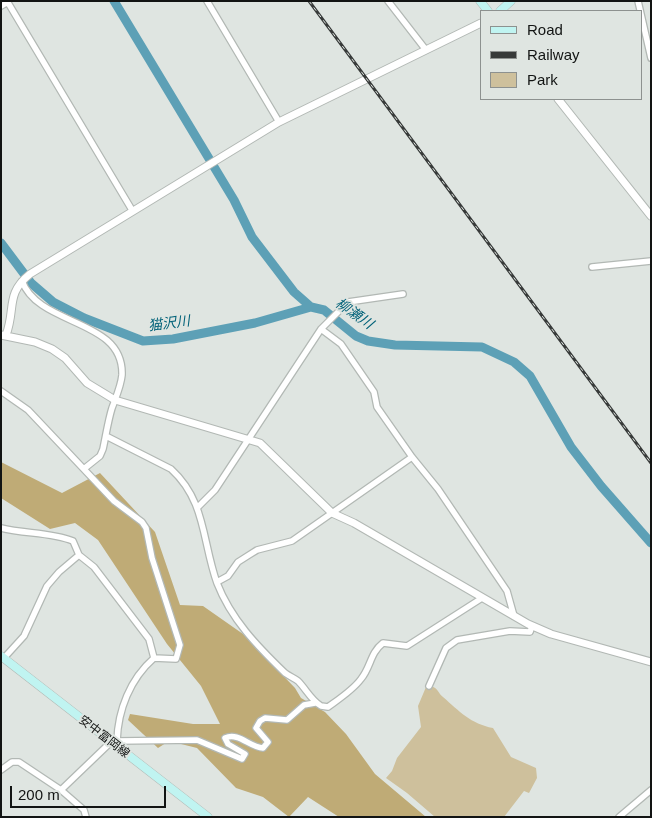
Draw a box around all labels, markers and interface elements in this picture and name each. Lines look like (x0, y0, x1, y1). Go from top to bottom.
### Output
legend (480, 10, 642, 100)
text: Road (527, 21, 563, 38)
text: Railway (527, 46, 580, 63)
text: Park (527, 71, 558, 88)
water label: 柳瀬川 (332, 295, 376, 333)
water label: 猫沢川 (147, 313, 191, 335)
street label: 安中富岡線 (76, 713, 132, 761)
scale bar (12, 776, 169, 808)
text: 200 m (18, 786, 60, 803)

